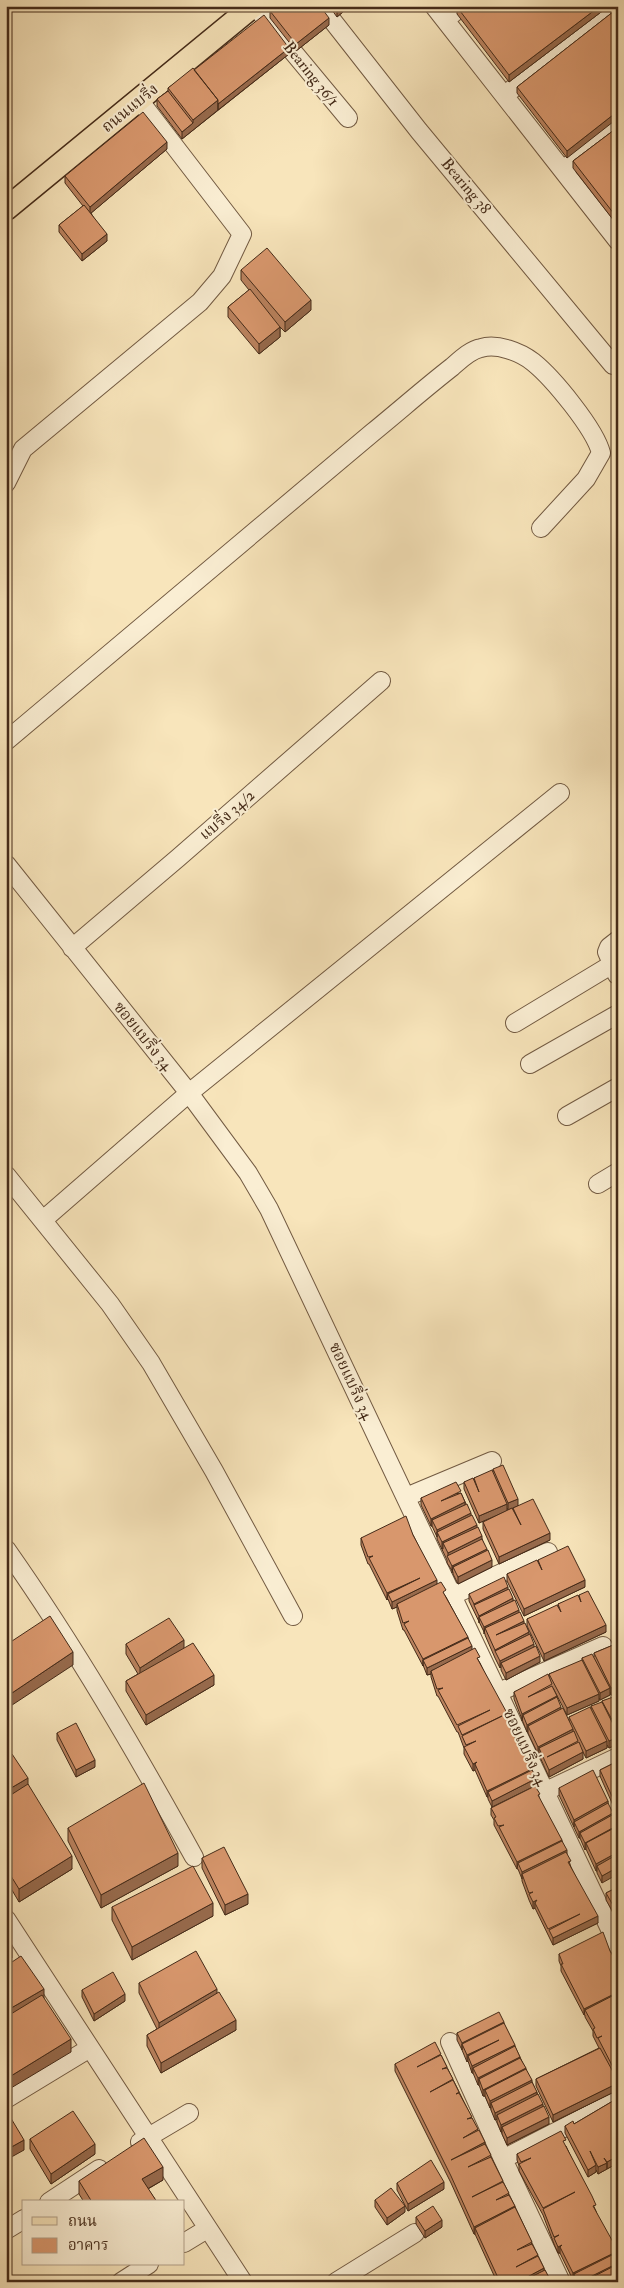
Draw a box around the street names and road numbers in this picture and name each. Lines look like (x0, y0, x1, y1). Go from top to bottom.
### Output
street label: Bearing 36/1 (279, 38, 343, 110)
street label: ถนนแบริ่ง (97, 78, 162, 137)
street label: Bearing 38 (437, 154, 496, 219)
street label: แบริ่ง 34/2 (194, 784, 259, 845)
street label: ซอยแบริ่ง 34 (109, 996, 179, 1076)
street label: ซอยแบริ่ง 34 (324, 1338, 380, 1424)
street label: ซอยแบริ่ง 34 (498, 1704, 554, 1790)

